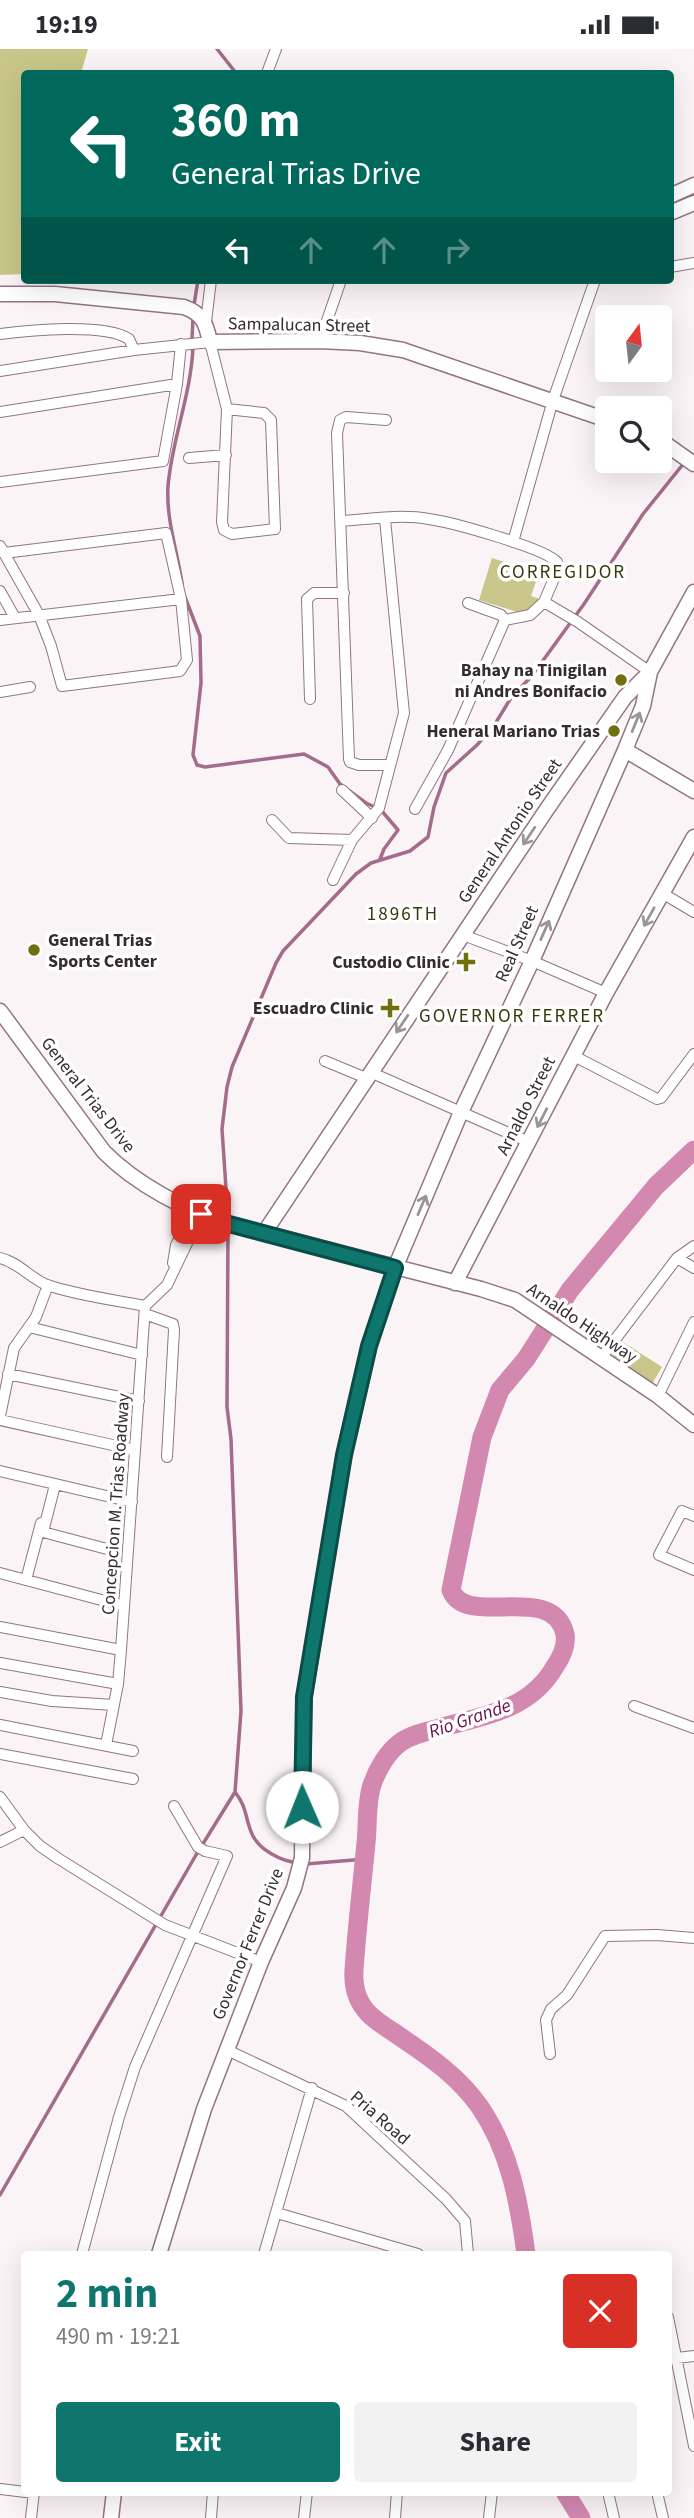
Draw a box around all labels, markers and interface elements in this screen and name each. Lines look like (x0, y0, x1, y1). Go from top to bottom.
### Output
text: 19:19 (35, 6, 98, 43)
text: 360 m (171, 86, 300, 156)
icon: left (56, 98, 147, 189)
text: General Trias Drive (171, 151, 421, 197)
icon: left (219, 231, 257, 269)
icon: ahead (292, 231, 330, 269)
icon: ahead (365, 231, 403, 269)
icon: right (438, 231, 476, 269)
north arrow (595, 305, 672, 381)
map controls (595, 305, 672, 473)
street label: Sampalucan Street (228, 311, 370, 339)
button: search (595, 396, 672, 473)
district label: CORREGIDOR (500, 559, 626, 586)
place label: Bahay na Tinigilan ni Andres Bonifacio (455, 658, 607, 704)
marker: Bahay na Tinigilan ni Andres Bonifacio (613, 672, 629, 688)
one-way arrow (631, 712, 644, 733)
place label: Heneral Mariano Trias (426, 719, 600, 744)
marker: Heneral Mariano Trias (606, 723, 622, 739)
street label: General Antonio Street (452, 754, 568, 908)
one-way arrow (522, 825, 536, 845)
district label: 1896TH (367, 901, 439, 928)
street label: Real Street (489, 902, 545, 986)
one-way arrow (641, 907, 655, 927)
one-way arrow (539, 920, 552, 942)
place label: General Trias Sports Center (48, 928, 158, 974)
marker: General Trias Sports Center (26, 942, 42, 958)
place label: Custodio Clinic (332, 950, 451, 975)
marker: Custodio Clinic (456, 952, 476, 972)
place label: Escuadro Clinic (253, 996, 375, 1021)
marker: Escuadro Clinic (380, 998, 400, 1018)
district label: GOVERNOR FERRER (419, 1003, 605, 1030)
one-way arrow (395, 1014, 409, 1033)
street label: General Trias Drive (35, 1032, 141, 1158)
street label: Arnaldo Street (490, 1052, 562, 1160)
one-way arrow (534, 1107, 548, 1128)
pin (171, 1184, 231, 1244)
icon: arrive (182, 1195, 220, 1233)
one-way arrow (416, 1195, 429, 1216)
street label: Arnaldo Highway (522, 1277, 643, 1370)
street label: Concepcion M. Trias Roadway (96, 1392, 136, 1616)
water label: Rio Grande (425, 1692, 515, 1746)
position arrow (265, 1770, 339, 1844)
street label: Governor Ferrer Drive (206, 1864, 290, 2024)
street label: Pria Road (345, 2085, 415, 2151)
text: 2 min (56, 2264, 158, 2324)
button: close (563, 2274, 637, 2348)
text: 490 m · 19:21 (56, 2320, 180, 2353)
button: Exit (56, 2402, 340, 2482)
button: Share (354, 2402, 637, 2482)

